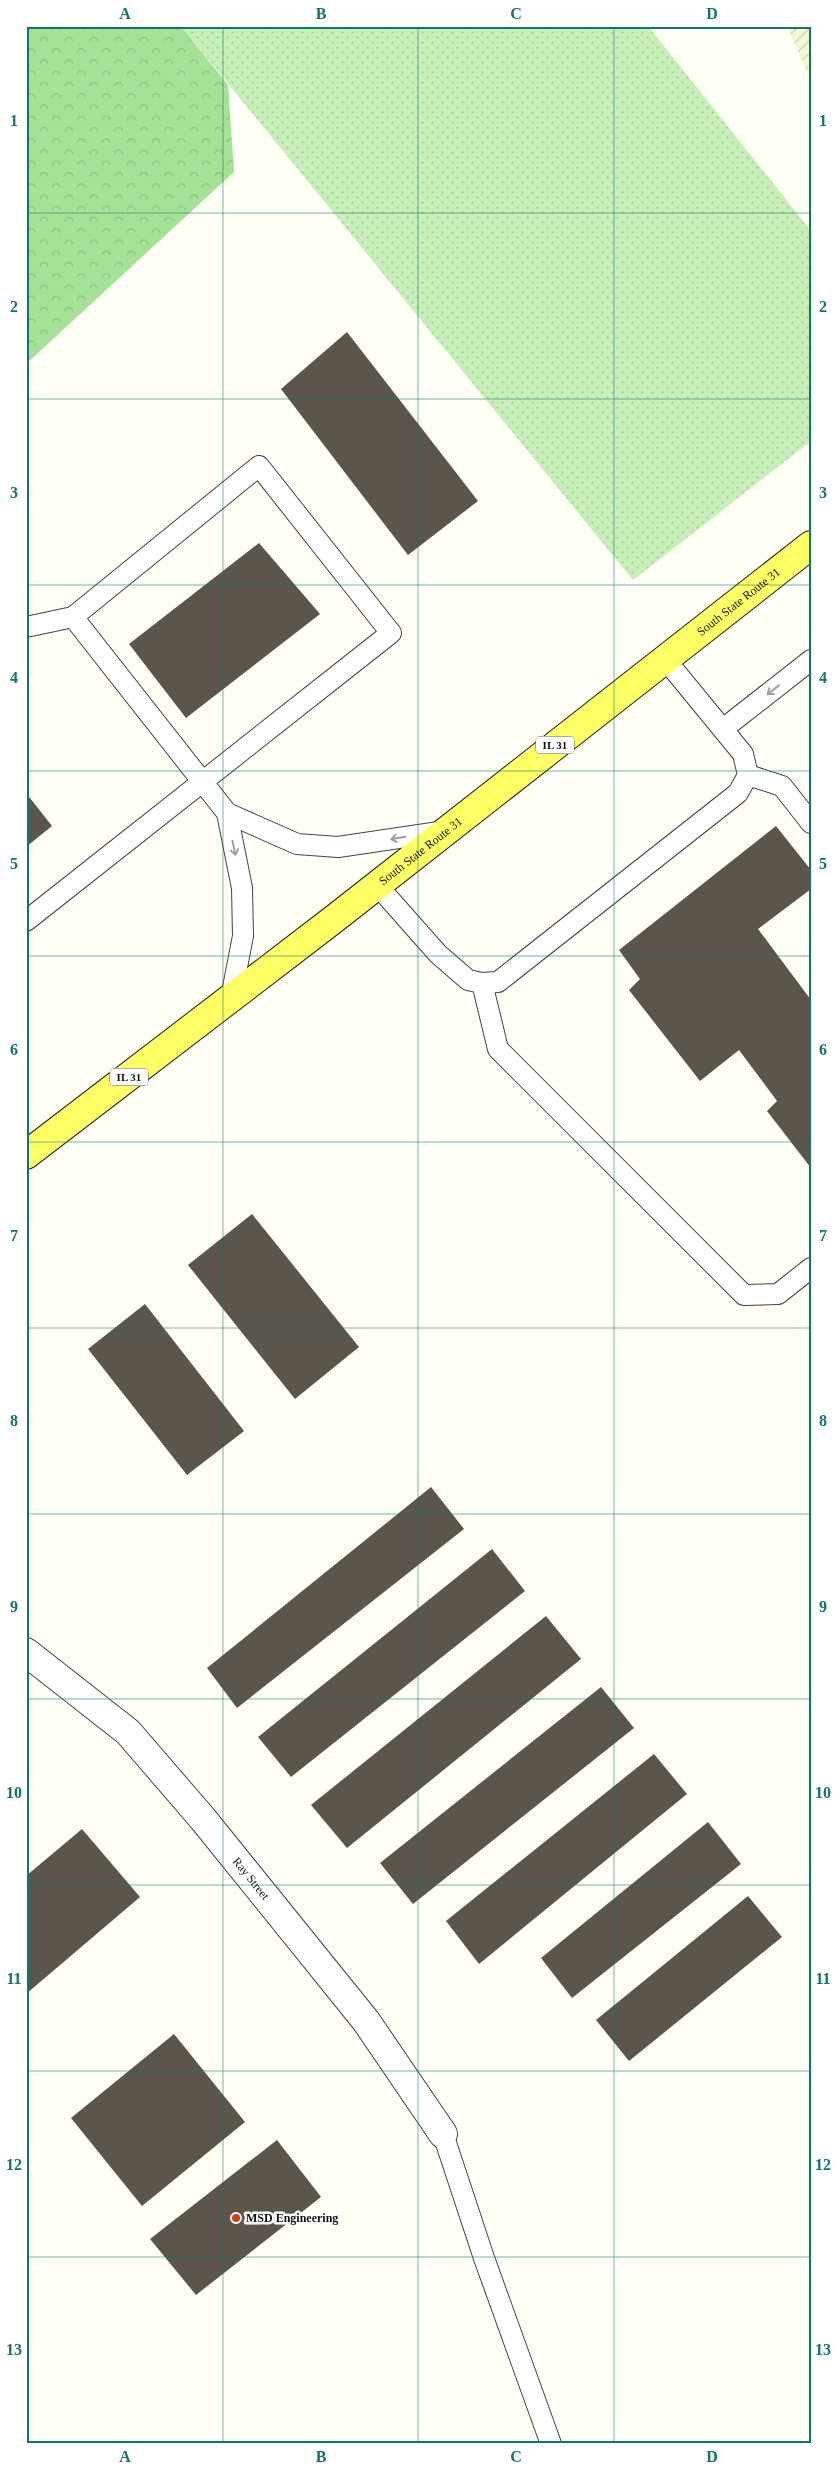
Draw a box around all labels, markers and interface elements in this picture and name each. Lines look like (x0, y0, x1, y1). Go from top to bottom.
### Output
text: A (119, 5, 131, 22)
text: B (316, 5, 327, 22)
text: C (510, 5, 522, 22)
text: D (706, 5, 718, 22)
text: 1 (10, 112, 18, 129)
text: 1 (819, 112, 827, 129)
text: 2 (10, 298, 18, 315)
text: 2 (819, 298, 827, 315)
text: 3 (10, 484, 18, 501)
text: 3 (819, 484, 827, 501)
street label: South State Route 31 (694, 565, 783, 639)
text: 4 (10, 669, 18, 686)
text: 4 (819, 669, 827, 686)
one-way arrow (766, 684, 779, 695)
road number: IL 31 (536, 736, 574, 754)
street label: South State Route 31 (376, 814, 465, 888)
one-way arrow (390, 833, 406, 843)
one-way arrow (230, 839, 239, 855)
text: 5 (10, 855, 18, 872)
text: 5 (819, 855, 827, 872)
text: 6 (10, 1041, 18, 1058)
text: 6 (819, 1041, 827, 1058)
road number: IL 31 (110, 1068, 148, 1086)
text: 7 (10, 1227, 18, 1244)
text: 7 (819, 1227, 827, 1244)
text: 8 (10, 1412, 18, 1429)
text: 8 (819, 1412, 827, 1429)
text: 9 (10, 1598, 18, 1615)
text: 9 (819, 1598, 827, 1615)
text: 10 (6, 1784, 22, 1801)
text: 10 (815, 1784, 831, 1801)
street label: Ray Street (230, 1855, 273, 1903)
text: 11 (6, 1970, 22, 1987)
text: 11 (815, 1970, 831, 1987)
text: 12 (6, 2156, 22, 2173)
text: 12 (815, 2156, 831, 2173)
place label: MSD Engineering (246, 2211, 338, 2225)
marker: MSD Engineering (230, 2212, 242, 2224)
text: 13 (6, 2341, 22, 2358)
text: 13 (815, 2341, 831, 2358)
text: A (119, 2448, 131, 2465)
text: B (316, 2448, 327, 2465)
text: C (510, 2448, 522, 2465)
text: D (706, 2448, 718, 2465)

